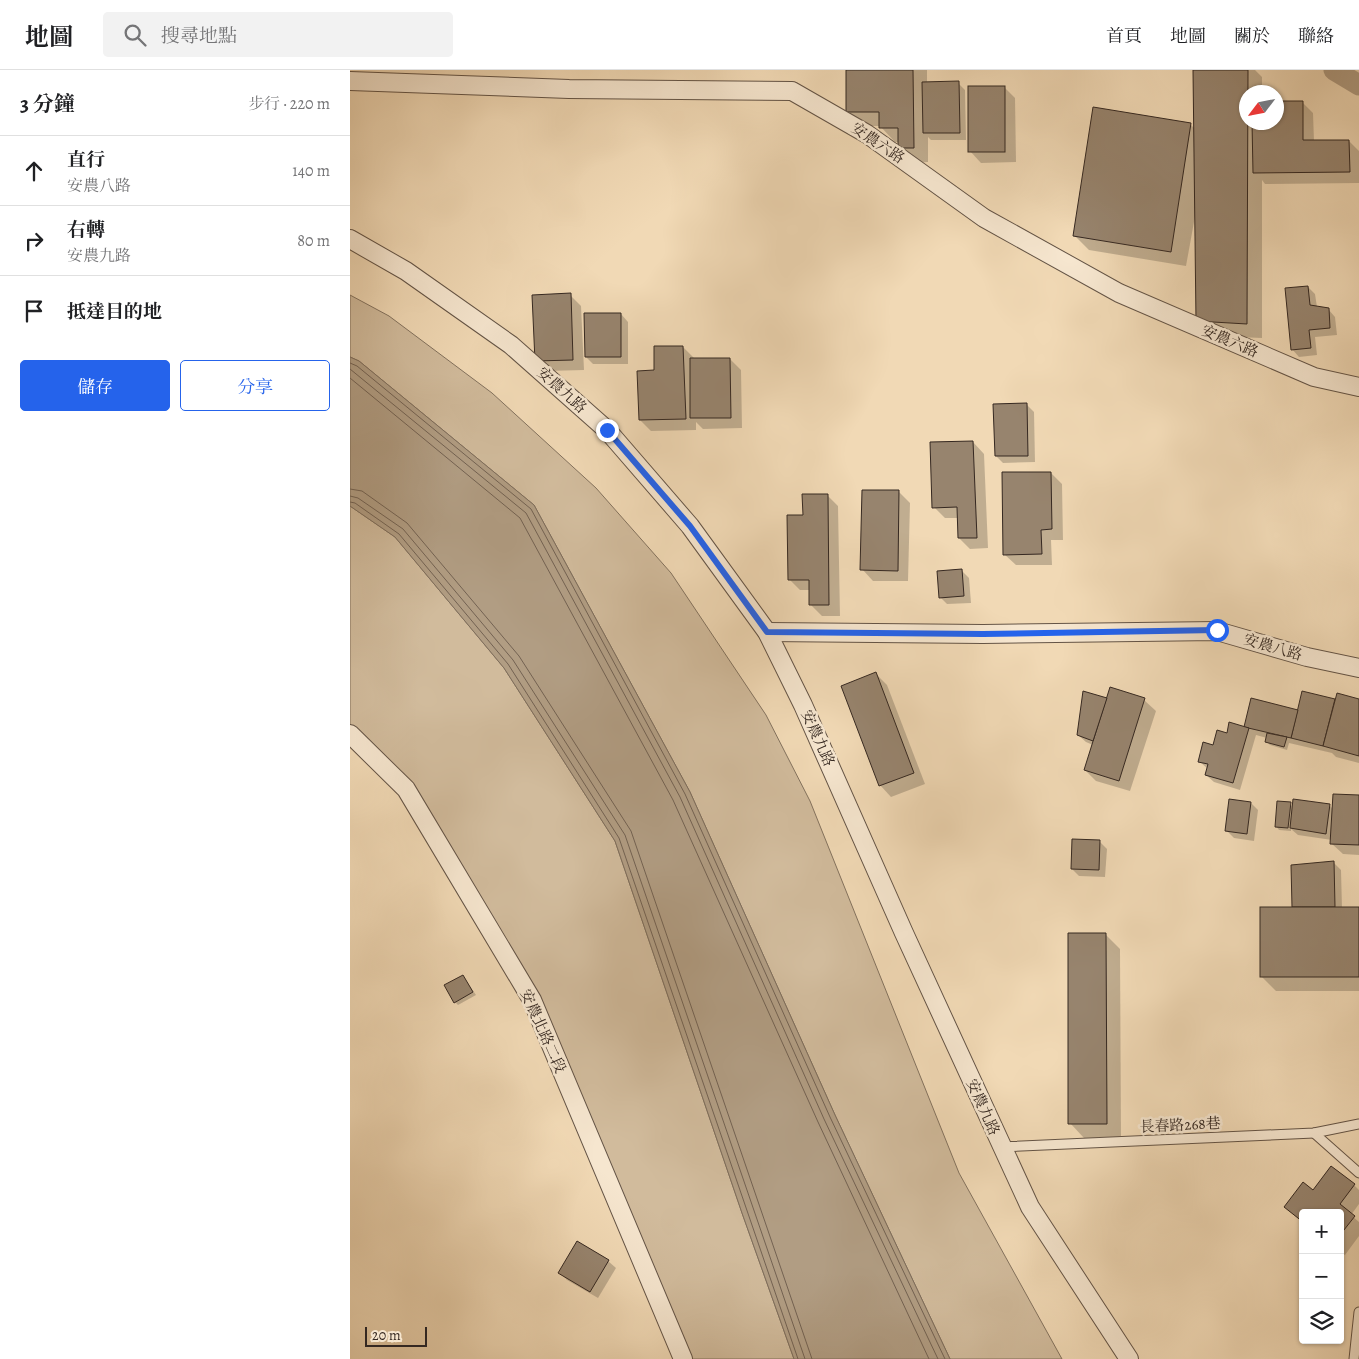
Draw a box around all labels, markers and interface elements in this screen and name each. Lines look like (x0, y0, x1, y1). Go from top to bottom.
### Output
search box (103, 12, 453, 57)
text: 地圖 (25, 21, 73, 53)
icon: search (121, 21, 149, 49)
text: 搜尋地點 (161, 23, 237, 49)
text: 首頁 (1106, 24, 1142, 48)
text: 地圖 (1170, 24, 1206, 48)
text: 關於 (1234, 24, 1270, 48)
text: 聯絡 (1298, 24, 1334, 48)
north arrow (1239, 85, 1284, 130)
text: 3 分鐘 (20, 90, 75, 118)
text: 步行 · 220 m (248, 93, 330, 115)
street label: 安農六路 (848, 118, 908, 168)
text: 直行 (67, 147, 105, 173)
icon: ahead (20, 157, 48, 185)
text: 140 m (292, 160, 330, 182)
text: 安農八路 (67, 175, 131, 197)
text: 右轉 (67, 217, 105, 243)
icon: right (20, 227, 48, 255)
text: 80 m (297, 230, 330, 252)
text: 安農九路 (67, 245, 131, 267)
icon: arrive (20, 297, 48, 325)
text: 抵達目的地 (67, 299, 162, 325)
street label: 安農六路 (1198, 320, 1262, 362)
button: 儲存 (20, 360, 170, 411)
button: 分享 (180, 360, 330, 411)
street label: 安農九路 (533, 362, 591, 418)
route end (596, 419, 619, 442)
route start (1206, 619, 1229, 642)
street label: 安農八路 (1241, 629, 1305, 665)
street label: 安農九路 (797, 707, 839, 769)
street label: 安農北路二段 (516, 986, 570, 1076)
street label: 安農九路 (962, 1076, 1004, 1138)
street label: 長春路268巷 (1139, 1113, 1221, 1137)
map controls (1299, 1209, 1344, 1344)
button: + (1299, 1209, 1344, 1254)
button: − (1299, 1254, 1344, 1299)
button: layers (1299, 1299, 1344, 1344)
scale bar (365, 1324, 428, 1347)
text: 20 m (372, 1326, 401, 1345)

